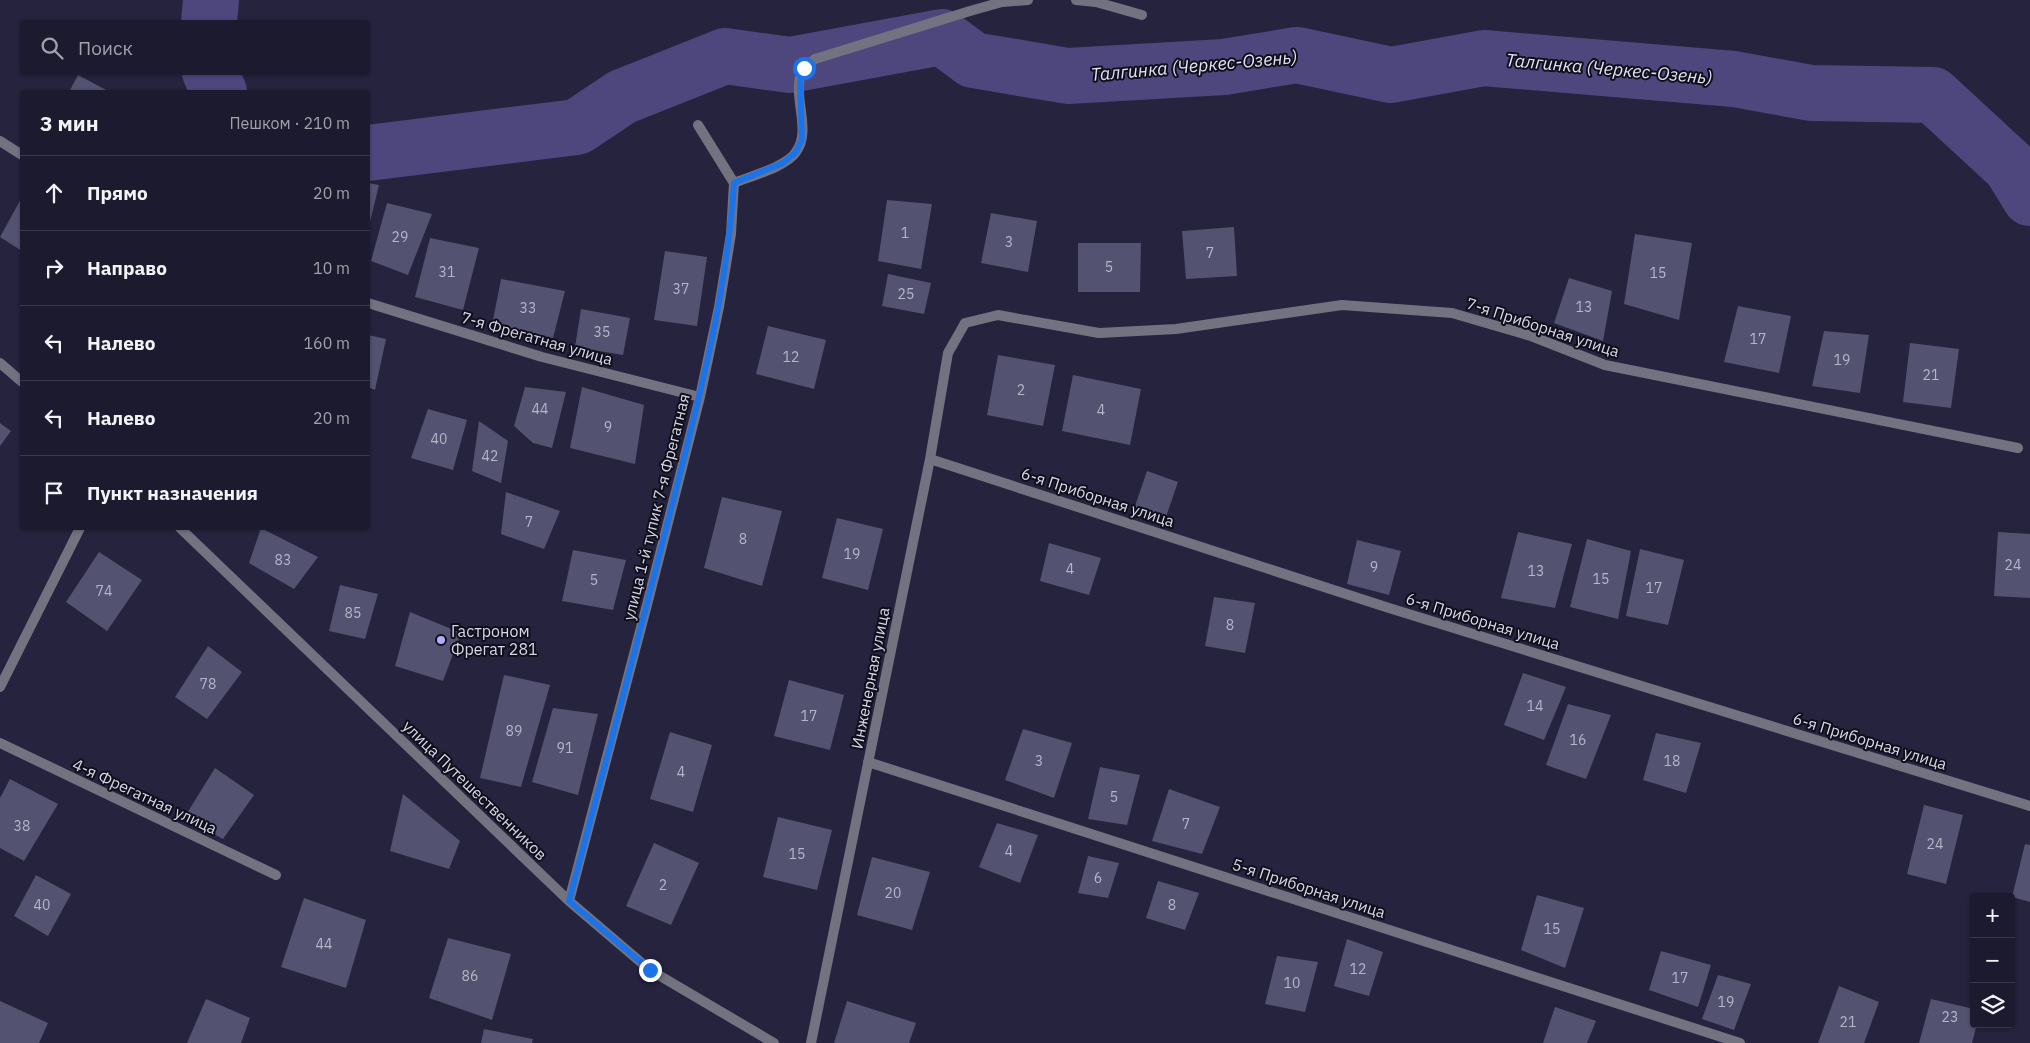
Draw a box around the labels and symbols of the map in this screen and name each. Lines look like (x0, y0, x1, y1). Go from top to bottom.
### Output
water label: Талгинка (Черкес-Озень) (1090, 45, 1298, 86)
water label: Талгинка (Черкес-Озень) (1505, 48, 1713, 89)
route start (793, 57, 816, 80)
house number: 1 (901, 224, 909, 242)
house number: 29 (392, 228, 408, 246)
house number: 3 (1005, 233, 1013, 251)
house number: 7 (1206, 244, 1214, 262)
house number: 5 (1105, 258, 1113, 276)
house number: 31 (439, 263, 455, 281)
house number: 15 (1650, 264, 1666, 282)
house number: 37 (673, 280, 689, 298)
house number: 25 (898, 285, 914, 303)
street label: 7-я Приборная улица (1464, 293, 1623, 361)
house number: 13 (1576, 298, 1592, 316)
house number: 33 (520, 299, 536, 317)
street label: 7-я Фрегатная улица (459, 307, 616, 369)
house number: 35 (594, 323, 610, 341)
house number: 17 (1750, 330, 1766, 348)
house number: 12 (783, 348, 799, 366)
house number: 19 (1834, 351, 1850, 369)
house number: 21 (1923, 366, 1939, 384)
house number: 2 (1017, 381, 1025, 399)
street label: улица 1-й тупик 7-я Фрегатная (618, 392, 694, 622)
house number: 44 (532, 400, 548, 418)
house number: 4 (1097, 401, 1105, 419)
house number: 9 (604, 418, 612, 436)
house number: 40 (431, 430, 447, 448)
house number: 42 (482, 447, 498, 465)
street label: 6-я Приборная улица (1019, 463, 1178, 531)
house number: 7 (525, 513, 533, 531)
house number: 8 (739, 530, 747, 548)
house number: 19 (844, 545, 860, 563)
house number: 83 (275, 551, 291, 569)
house number: 24 (2005, 556, 2021, 574)
house number: 9 (1370, 558, 1378, 576)
house number: 4 (1066, 560, 1074, 578)
house number: 13 (1528, 562, 1544, 580)
house number: 15 (1593, 570, 1609, 588)
house number: 5 (590, 571, 598, 589)
house number: 17 (1646, 579, 1662, 597)
house number: 74 (96, 582, 112, 600)
street label: 6-я Приборная улица (1404, 588, 1563, 654)
house number: 85 (345, 604, 361, 622)
street label: Инженерная улица (846, 605, 894, 750)
house number: 8 (1226, 616, 1234, 634)
place label: Гастроном Фрегат 281 (451, 621, 538, 659)
marker: Гастроном Фрегат 281 (435, 634, 447, 646)
house number: 78 (200, 675, 216, 693)
house number: 14 (1527, 697, 1543, 715)
house number: 17 (801, 707, 817, 725)
street label: 6-я Приборная улица (1791, 708, 1950, 774)
street label: улица Путешественников (399, 716, 551, 864)
house number: 89 (506, 722, 522, 740)
house number: 16 (1570, 731, 1586, 749)
house number: 91 (557, 739, 573, 757)
house number: 3 (1035, 752, 1043, 770)
house number: 18 (1664, 752, 1680, 770)
street label: 4-я Фрегатная улица (70, 754, 221, 838)
house number: 4 (677, 763, 685, 781)
house number: 5 (1110, 788, 1118, 806)
house number: 7 (1182, 815, 1190, 833)
house number: 38 (14, 817, 30, 835)
house number: 24 (1927, 835, 1943, 853)
house number: 4 (1005, 842, 1013, 860)
house number: 15 (789, 845, 805, 863)
street label: 5-я Приборная улица (1230, 854, 1389, 922)
house number: 6 (1094, 869, 1102, 887)
house number: 2 (659, 876, 667, 894)
house number: 20 (885, 884, 901, 902)
house number: 40 (34, 896, 50, 914)
house number: 8 (1168, 896, 1176, 914)
house number: 15 (1544, 920, 1560, 938)
house number: 44 (316, 935, 332, 953)
route end (639, 959, 662, 982)
house number: 12 (1350, 960, 1366, 978)
house number: 86 (462, 967, 478, 985)
house number: 17 (1672, 969, 1688, 987)
house number: 10 (1284, 974, 1300, 992)
house number: 19 (1718, 993, 1734, 1011)
house number: 23 (1942, 1008, 1958, 1026)
house number: 21 (1840, 1013, 1856, 1031)

